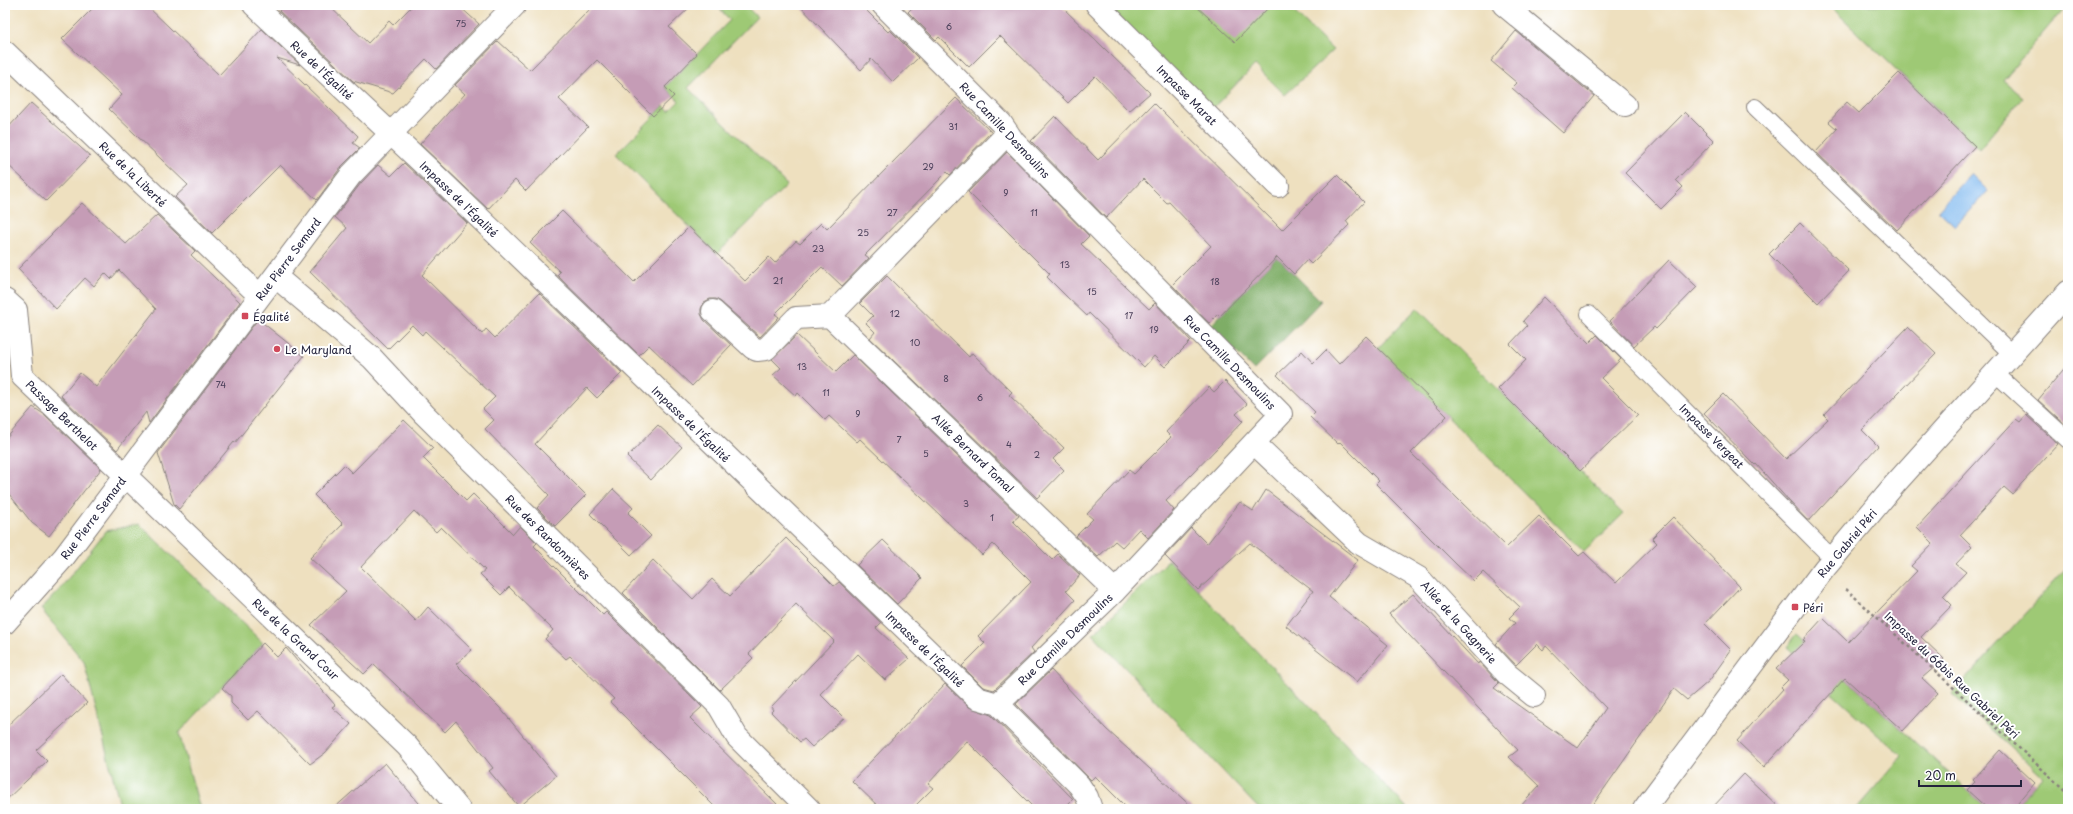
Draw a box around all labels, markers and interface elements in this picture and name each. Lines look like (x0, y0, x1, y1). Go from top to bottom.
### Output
house number: 75 (456, 16, 466, 30)
house number: 6 (946, 19, 952, 33)
street label: Rue de l'Égalité (287, 36, 357, 104)
street label: Impasse Marat (1153, 61, 1221, 129)
street label: Rue Camille Desmoulins (956, 78, 1054, 182)
house number: 31 (948, 119, 958, 133)
street label: Rue de la Liberté (96, 137, 171, 211)
street label: Impasse de l'Égalité (416, 157, 502, 241)
house number: 29 (922, 159, 934, 173)
house number: 9 (1003, 185, 1009, 199)
house number: 27 (886, 205, 898, 219)
house number: 11 (1030, 205, 1038, 219)
street label: Rue Pierre Semard (251, 214, 325, 304)
house number: 25 (857, 225, 869, 239)
house number: 23 (812, 241, 824, 255)
house number: 13 (1060, 257, 1070, 271)
house number: 21 (773, 273, 783, 287)
house number: 18 (1210, 274, 1220, 288)
house number: 15 (1087, 284, 1097, 298)
house number: 12 (890, 306, 900, 320)
place label: Égalité (253, 308, 290, 325)
house number: 17 (1125, 308, 1134, 322)
marker: Égalité (240, 311, 250, 321)
street label: Rue Camille Desmoulins (1180, 311, 1280, 413)
house number: 19 (1149, 322, 1159, 336)
house number: 10 (910, 335, 921, 349)
place label: Le Maryland (285, 341, 352, 358)
marker: Le Maryland (272, 344, 282, 354)
house number: 13 (797, 359, 807, 373)
house number: 8 (943, 371, 949, 385)
street label: Passage Berthelot (22, 376, 102, 454)
house number: 74 (216, 377, 226, 391)
street label: Impasse de l'Égalité (648, 382, 734, 466)
house number: 11 (822, 385, 830, 399)
house number: 6 (977, 390, 983, 404)
street label: Impasse Vergeat (1676, 400, 1749, 473)
house number: 9 (855, 406, 861, 420)
street label: Allée Bernard Tomal (928, 409, 1018, 497)
house number: 7 (896, 432, 902, 446)
house number: 4 (1006, 437, 1012, 451)
house number: 5 (923, 446, 929, 460)
house number: 2 (1034, 447, 1040, 461)
street label: Rue Pierre Semard (56, 473, 130, 563)
street label: Rue des Randonnières (502, 491, 594, 583)
house number: 3 (963, 496, 969, 510)
street label: Rue Gabriel Péri (1813, 505, 1881, 581)
house number: 1 (990, 510, 994, 524)
street label: Allée de la Gagnerie (1417, 577, 1501, 667)
street label: Rue Camille Desmoulins (1014, 589, 1116, 689)
street label: Rue de la Grand Cour (249, 594, 344, 684)
place label: Péri (1803, 599, 1823, 616)
marker: Péri (1790, 602, 1800, 612)
street label: Impasse de l'Égalité (882, 607, 968, 691)
street label: Impasse du 66bis Rue Gabriel Péri (1881, 608, 2023, 742)
scale bar (1919, 762, 2021, 788)
text: 20 m (1925, 766, 1956, 784)

